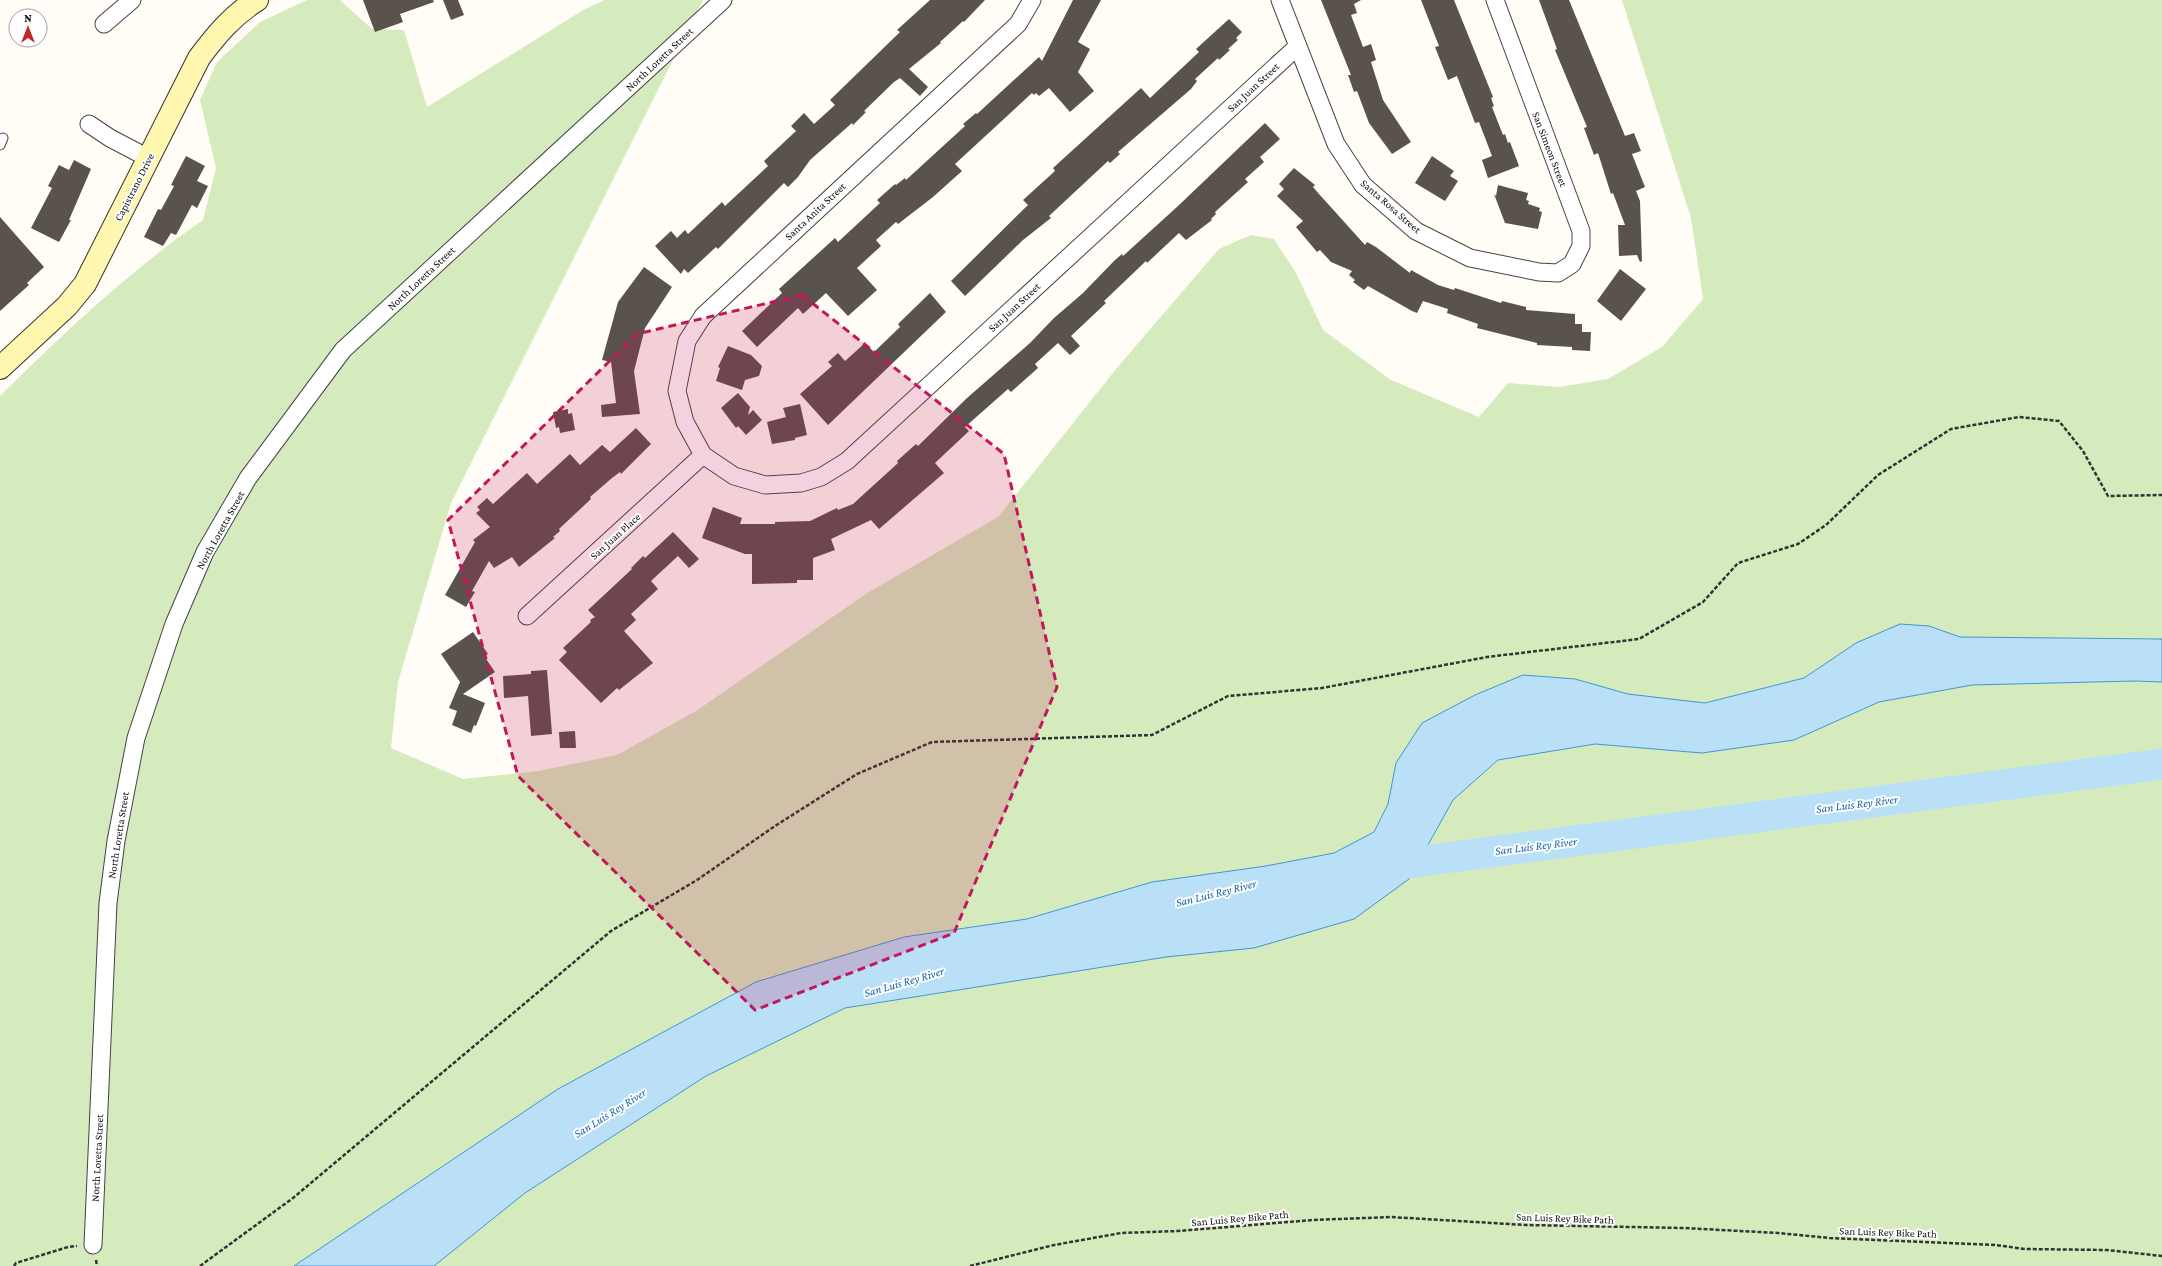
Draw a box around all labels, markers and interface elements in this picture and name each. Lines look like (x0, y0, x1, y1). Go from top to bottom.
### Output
north arrow (8, 8, 48, 48)
text: N (24, 12, 32, 24)
street label: North Loretta Street (623, 24, 695, 93)
street label: San Juan Street (1225, 60, 1282, 115)
street label: San Simeon Street (1530, 110, 1570, 188)
street label: Capistrano Drive (112, 151, 157, 223)
street label: Santa Rosa Street (1359, 177, 1424, 236)
street label: Santa Anita Street (782, 180, 848, 242)
street label: North Loretta Street (385, 243, 457, 312)
street label: San Juan Street (986, 280, 1043, 335)
street label: North Loretta Street (193, 488, 247, 571)
street label: San Juan Place (587, 510, 643, 562)
street label: North Loretta Street (105, 790, 131, 879)
water label: San Luis Rey River (1815, 792, 1900, 816)
water label: San Luis Rey River (1494, 834, 1579, 858)
water label: San Luis Rey River (1174, 876, 1259, 910)
water label: San Luis Rey River (862, 964, 946, 1000)
water label: San Luis Rey River (571, 1085, 649, 1141)
street label: North Loretta Street (89, 1114, 105, 1202)
street label: San Luis Rey Bike Path (1191, 1208, 1289, 1229)
street label: San Luis Rey Bike Path (1516, 1210, 1614, 1227)
street label: San Luis Rey Bike Path (1839, 1224, 1937, 1241)

